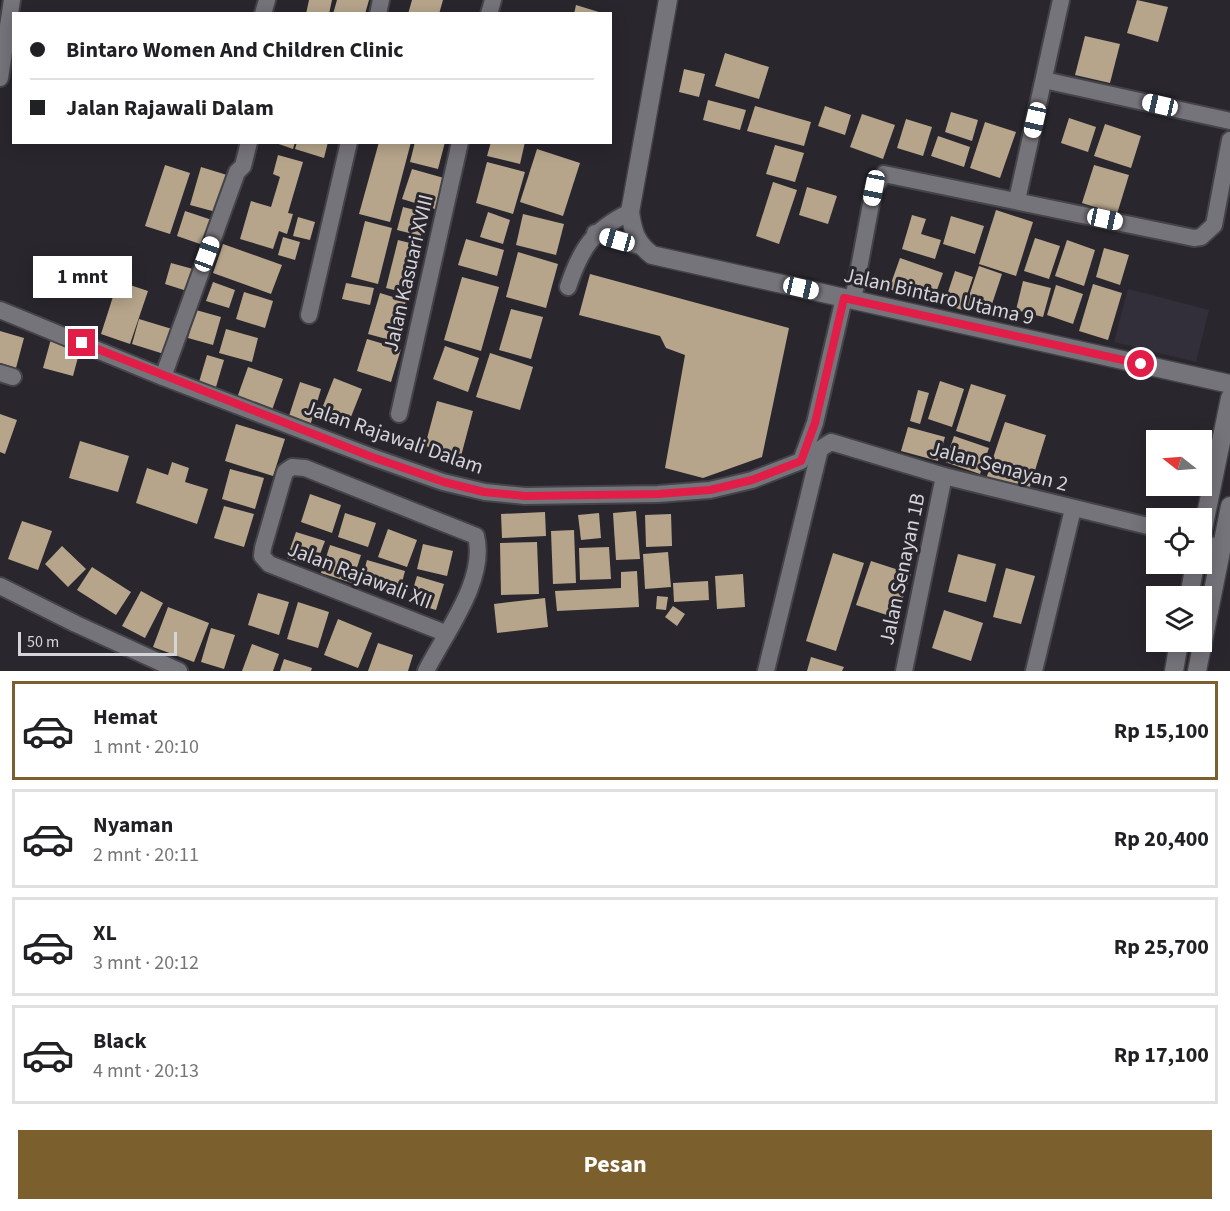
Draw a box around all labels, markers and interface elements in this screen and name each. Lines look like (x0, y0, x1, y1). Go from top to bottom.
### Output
text: Bintaro Women And Children Clinic (66, 34, 404, 66)
text: Jalan Rajawali Dalam (66, 92, 274, 124)
car (1140, 92, 1180, 118)
car (1022, 100, 1048, 140)
car (862, 169, 886, 207)
street label: Jalan Kasuari XVIII (375, 191, 441, 355)
car (1086, 206, 1124, 232)
car (597, 226, 637, 254)
car (192, 234, 222, 274)
callout: 1 mnt (32, 256, 132, 298)
street label: Jalan Bintaro Utama 9 (841, 259, 1037, 333)
text: 1 mnt (57, 263, 108, 291)
car (781, 275, 821, 301)
route end (68, 329, 95, 356)
route start (1127, 350, 1154, 377)
street label: Jalan Rajawali Dalam (300, 392, 488, 482)
north arrow (1146, 430, 1212, 496)
map controls (1146, 430, 1212, 652)
street label: Jalan Senayan 2 (926, 433, 1072, 499)
street label: Jalan Senayan 1B (871, 490, 933, 648)
button: locate (1146, 508, 1212, 574)
street label: Jalan Rajawali XII (283, 534, 437, 616)
button: layers (1146, 586, 1212, 652)
scale bar (18, 629, 177, 656)
text: 50 m (27, 631, 59, 653)
text: Hemat (93, 701, 158, 733)
icon: car (21, 704, 75, 758)
text: Rp 15,100 (1114, 715, 1209, 747)
text: 1 mnt · 20:10 (93, 733, 199, 761)
text: Nyaman (93, 809, 173, 841)
icon: car (21, 812, 75, 866)
text: Rp 20,400 (1114, 823, 1209, 855)
text: 2 mnt · 20:11 (93, 841, 199, 869)
text: XL (93, 917, 117, 949)
icon: car (21, 920, 75, 974)
text: Rp 25,700 (1114, 931, 1209, 963)
text: 3 mnt · 20:12 (93, 949, 199, 977)
text: Black (93, 1025, 147, 1057)
icon: car (21, 1028, 75, 1082)
text: Rp 17,100 (1114, 1039, 1209, 1071)
text: 4 mnt · 20:13 (93, 1057, 199, 1085)
button: Pesan (18, 1130, 1212, 1199)

